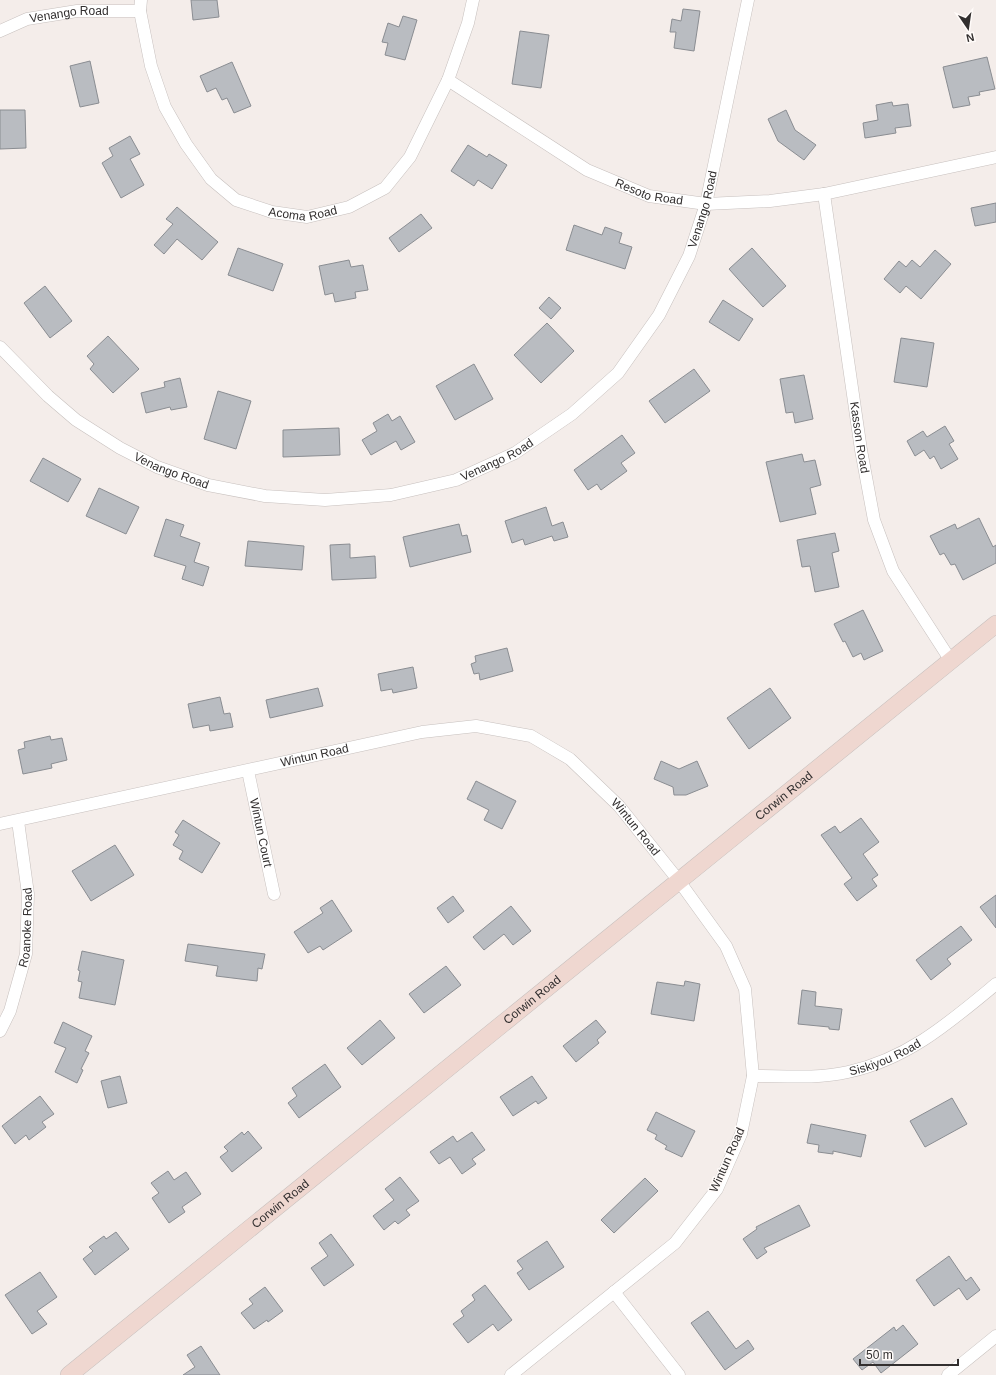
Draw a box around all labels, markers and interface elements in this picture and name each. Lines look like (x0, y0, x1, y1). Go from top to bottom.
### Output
street label: Venango Road (29, 4, 109, 25)
north arrow (948, 8, 988, 48)
text: N (965, 31, 975, 44)
street label: Venango Road (685, 169, 720, 250)
street label: Resoto Road (613, 176, 684, 208)
street label: Acoma Road (268, 203, 339, 224)
street label: Kasson Road (847, 401, 872, 474)
street label: Venango Road (458, 436, 536, 484)
street label: Venango Road (132, 449, 211, 492)
street label: Wintun Road (279, 741, 350, 770)
street label: Corwin Road (752, 769, 815, 823)
street label: Wintun Road (608, 795, 663, 858)
street label: Wintun Court (247, 797, 275, 869)
street label: Roanoke Road (16, 887, 35, 969)
street label: Corwin Road (501, 973, 563, 1027)
street label: Siskiyou Road (848, 1036, 923, 1079)
street label: Wintun Road (706, 1125, 748, 1195)
street label: Corwin Road (249, 1176, 312, 1231)
scale bar (860, 1341, 958, 1367)
text: 50 m (866, 1348, 893, 1362)

